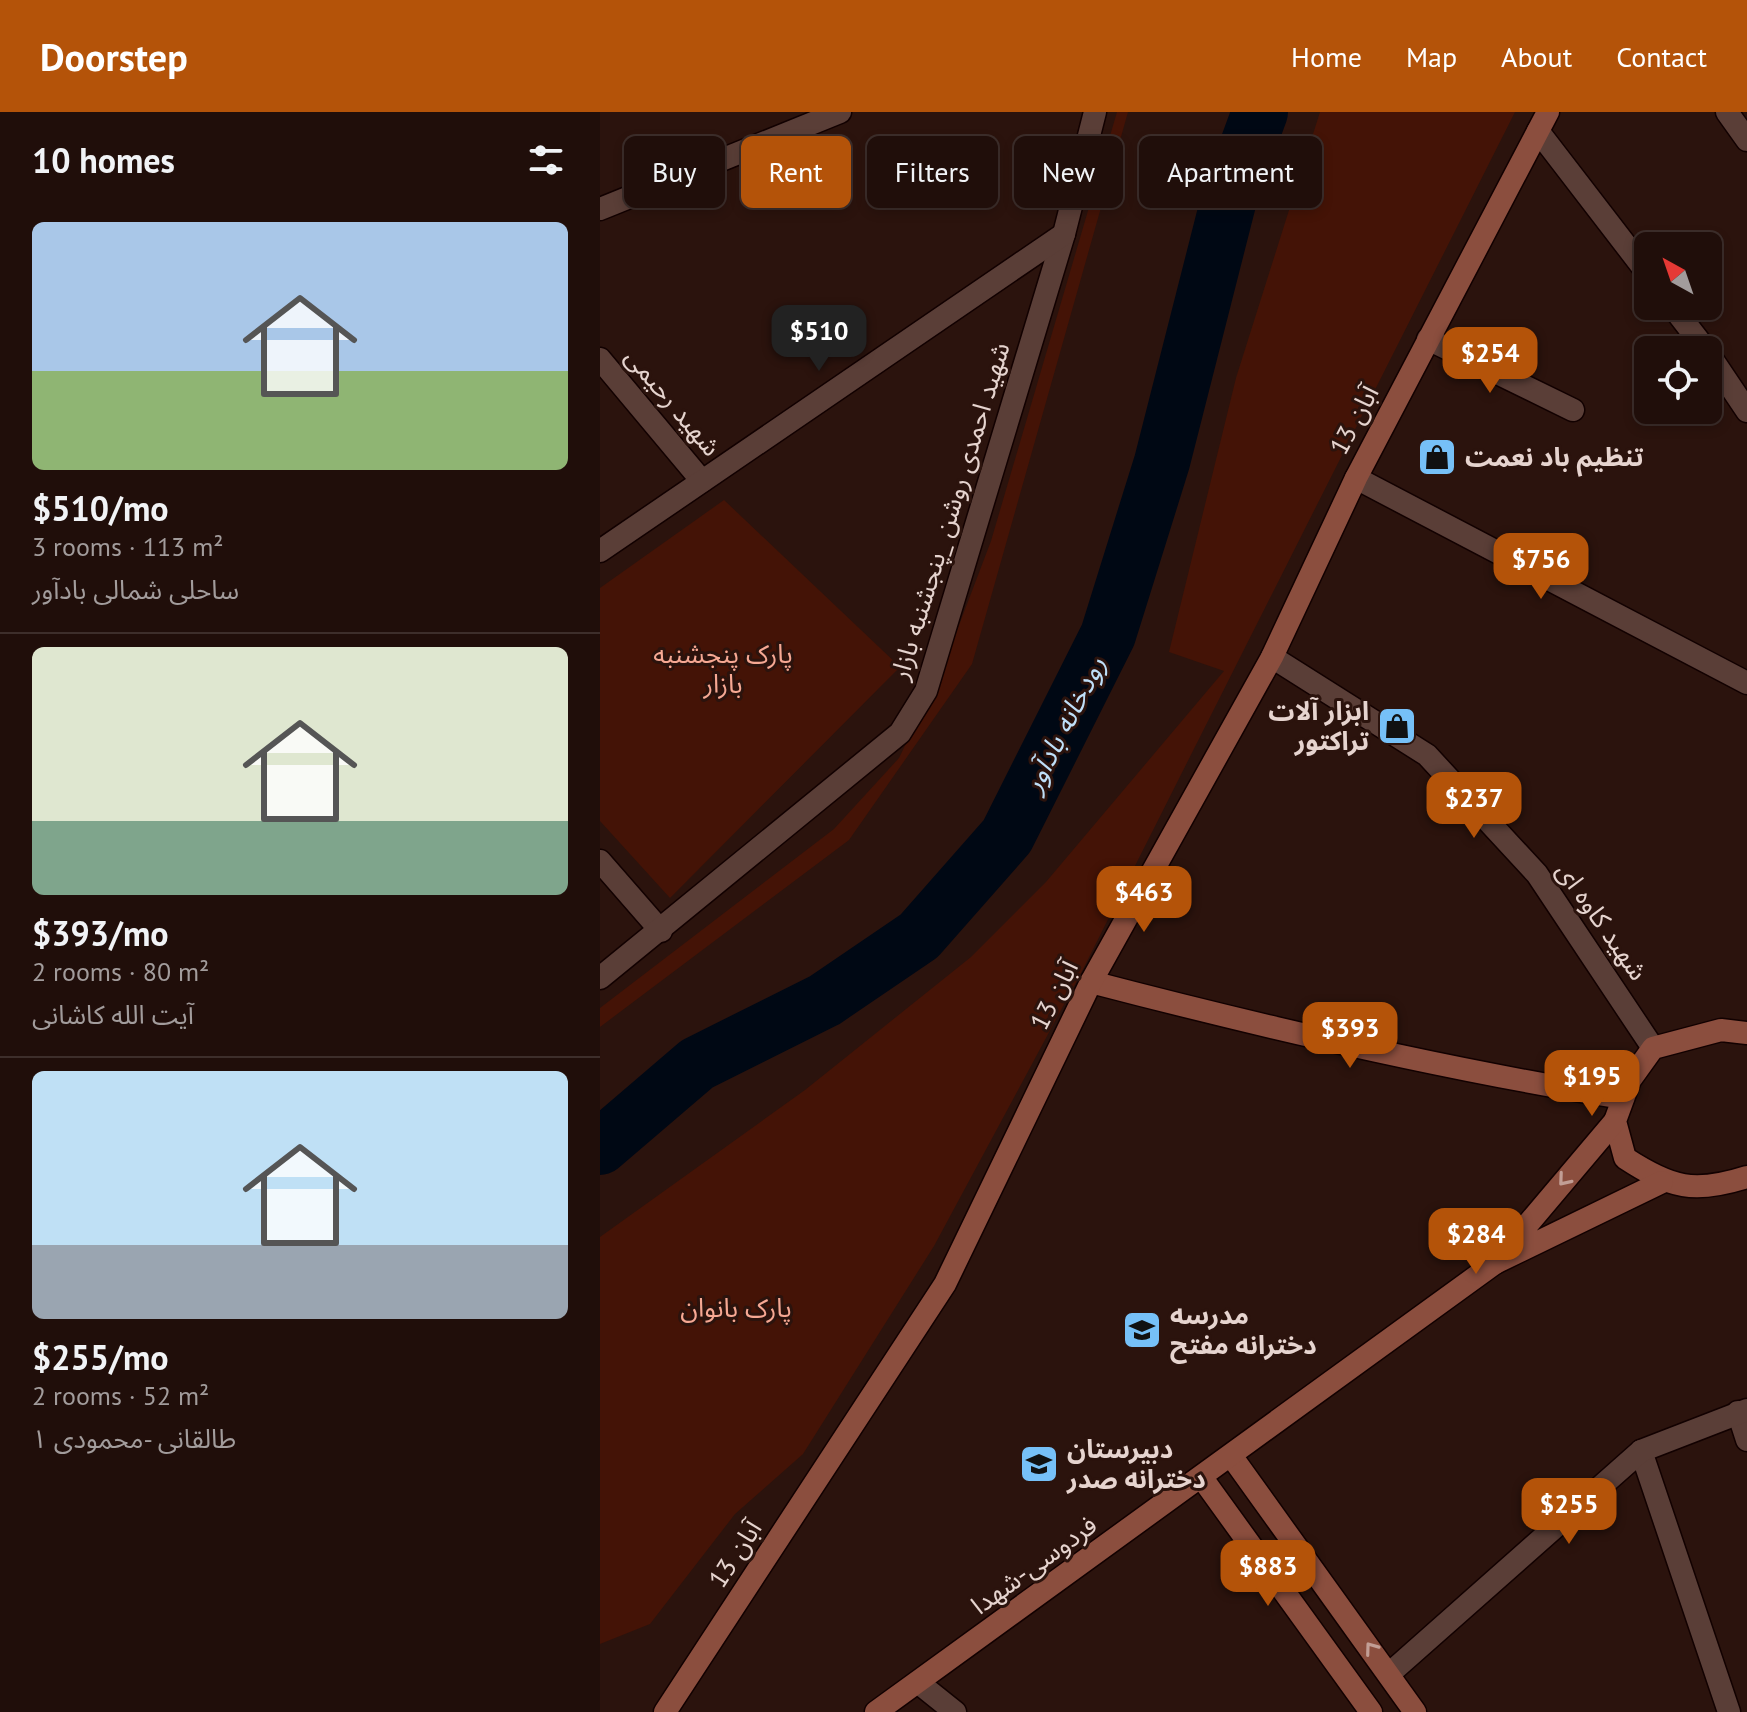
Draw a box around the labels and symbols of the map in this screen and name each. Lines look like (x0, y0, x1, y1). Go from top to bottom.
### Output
north arrow (1634, 232, 1722, 320)
pin: $510 (772, 305, 866, 373)
pin: $254 (1443, 327, 1537, 395)
street label: شهید احمدی روشن _پنجشنبه بازار (882, 338, 1018, 685)
street label: شهید رحیمی (618, 341, 728, 463)
street label: 13 آبان (1322, 378, 1386, 460)
shop icon: تنظیم باد نعمت (1416, 436, 1458, 478)
place label: تنظیم باد نعمت (1465, 440, 1644, 477)
pin: $756 (1494, 533, 1588, 601)
park label: پارک پنجشنبه بازار (653, 637, 793, 700)
water label: رودخانه بادآور (1013, 650, 1114, 800)
place label: ابزار آلات تراکتور (1268, 694, 1369, 757)
shop icon: ابزار آلات تراکتور (1376, 705, 1418, 747)
pin: $237 (1427, 772, 1521, 840)
street label: شهید کاوه ای (1550, 855, 1655, 986)
pin: $463 (1097, 866, 1191, 934)
street label: 13 آبان (1022, 953, 1086, 1035)
pin: $393 (1303, 1002, 1397, 1070)
pin: $195 (1545, 1050, 1639, 1118)
one-way arrow (1559, 1171, 1574, 1185)
pin: $284 (1429, 1208, 1523, 1276)
park label: پارک بانوان (680, 1291, 792, 1325)
place label: مدرسه دخترانه مفتح (1170, 1298, 1317, 1364)
school or university icon: مدرسه دخترانه مفتح (1121, 1309, 1163, 1351)
place label: دبیرستان دخترانه صدر (1066, 1432, 1206, 1495)
school or university icon: دبیرستان دخترانه صدر (1018, 1443, 1060, 1485)
pin: $255 (1522, 1478, 1616, 1546)
street label: فردوسی-شهدا (964, 1508, 1103, 1621)
street label: 13 آبان (701, 1513, 769, 1594)
pin: $883 (1221, 1540, 1315, 1608)
one-way arrow (1366, 1642, 1380, 1657)

